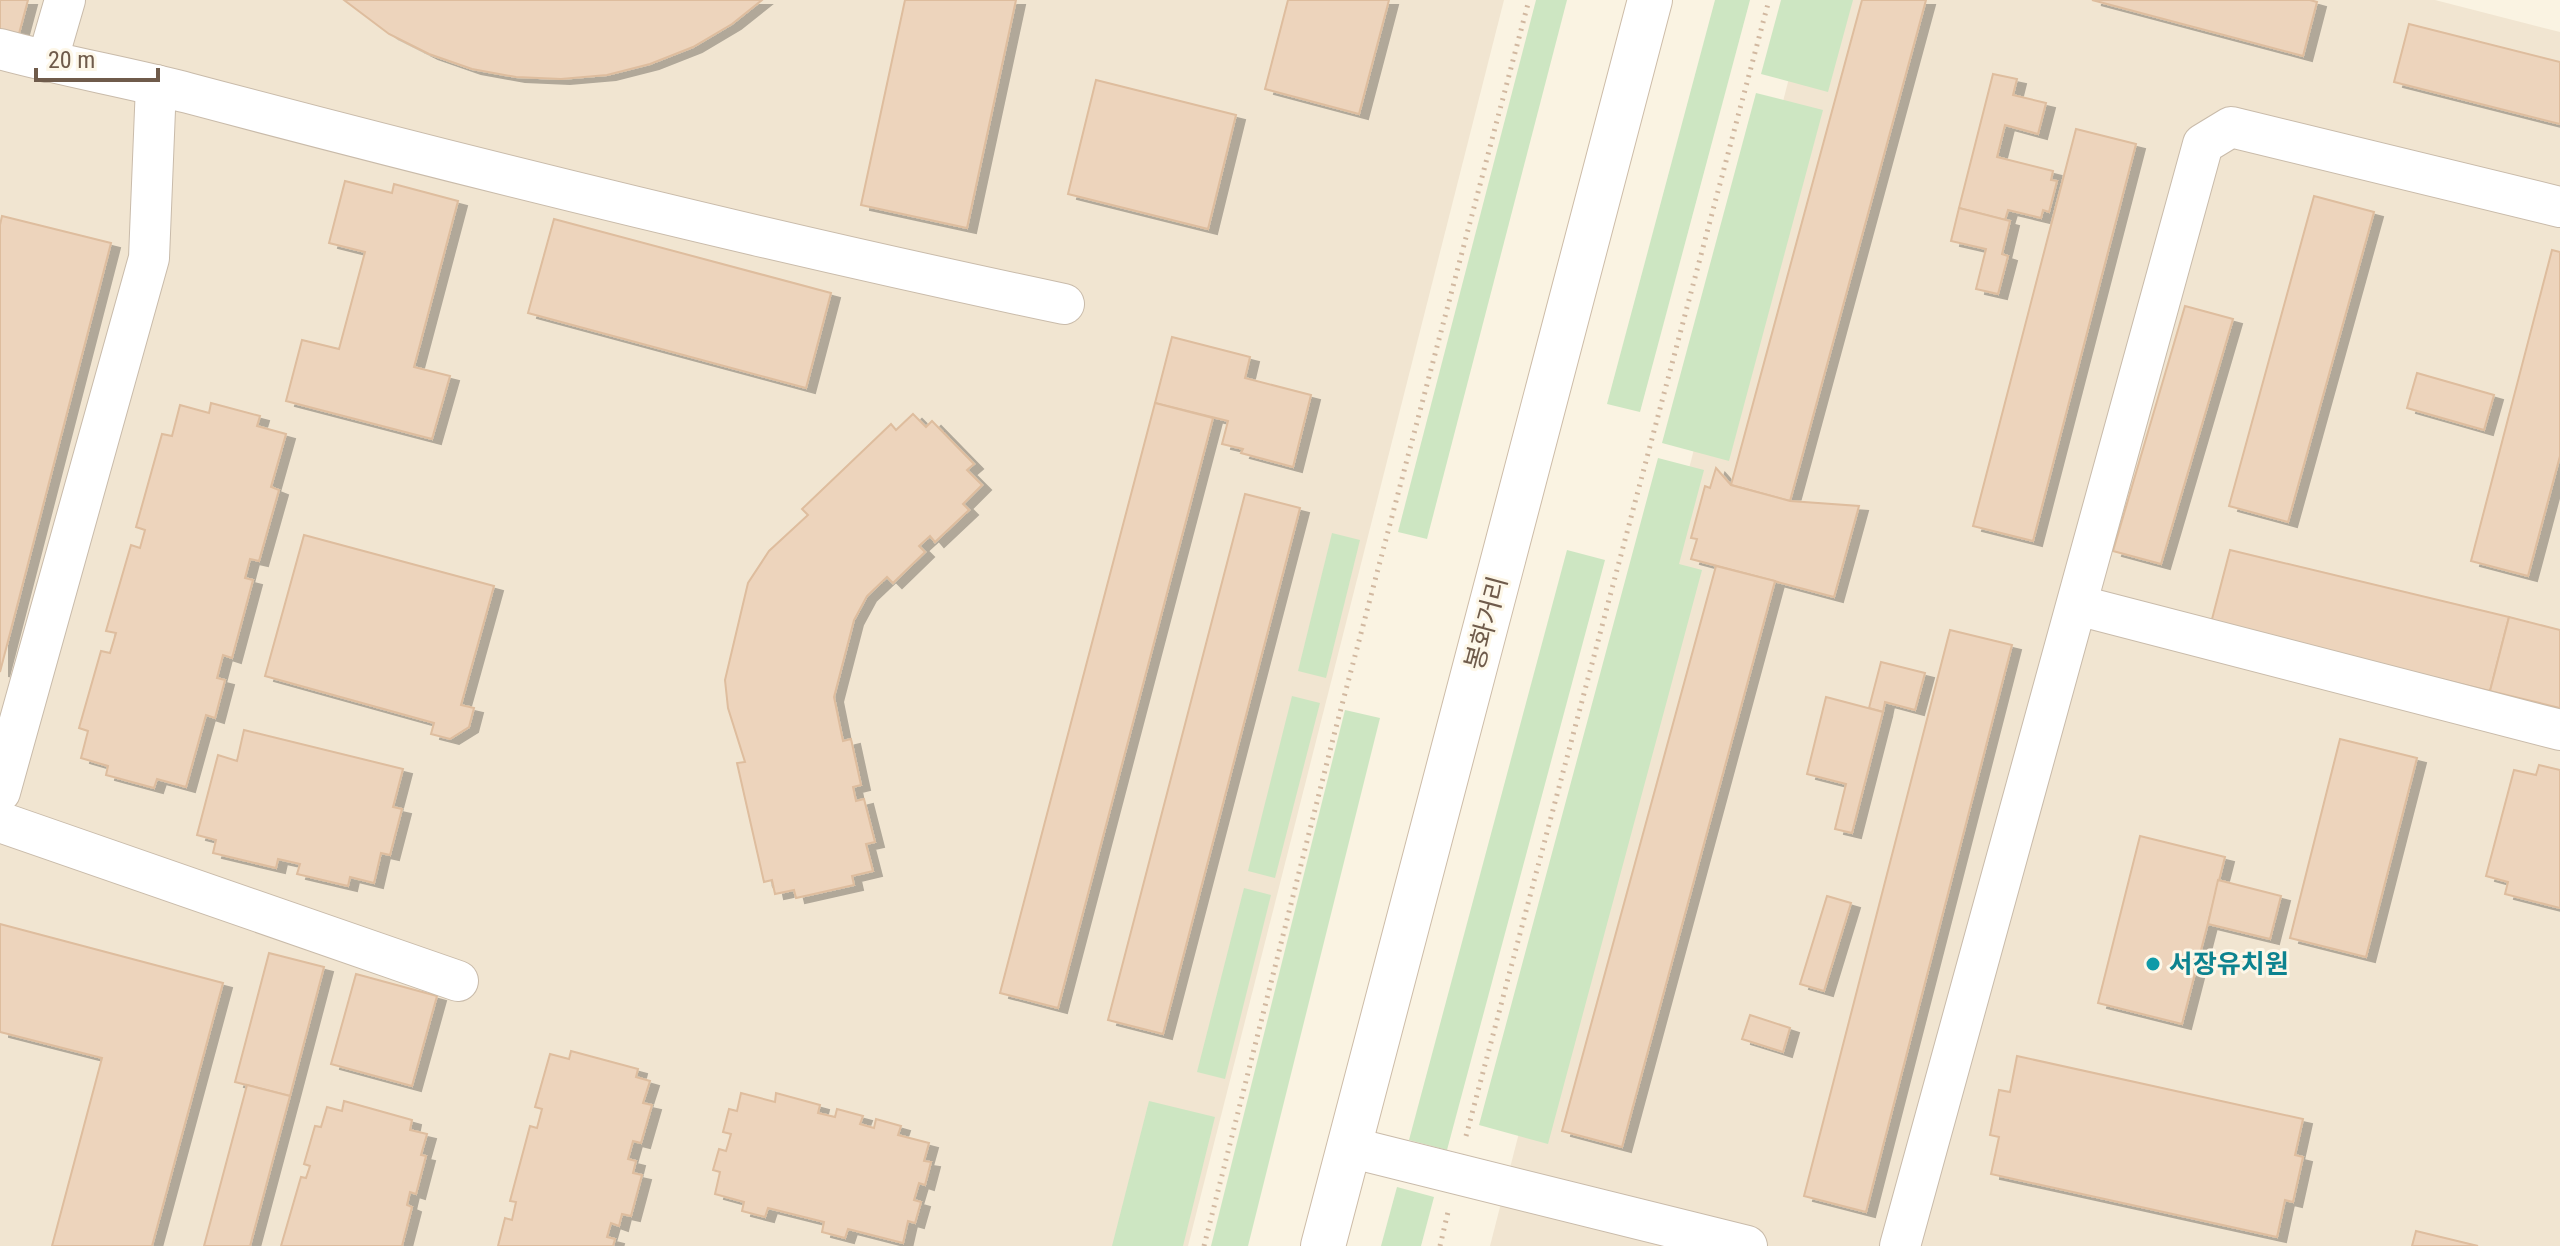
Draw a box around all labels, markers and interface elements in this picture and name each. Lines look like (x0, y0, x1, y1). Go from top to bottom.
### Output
scale bar (36, 32, 158, 82)
text: 20 m (48, 46, 95, 74)
street label: 봉화거리 (1459, 573, 1513, 673)
place label: 서장유치원 (2169, 949, 2289, 979)
marker: 서장유치원 (2144, 955, 2162, 973)

